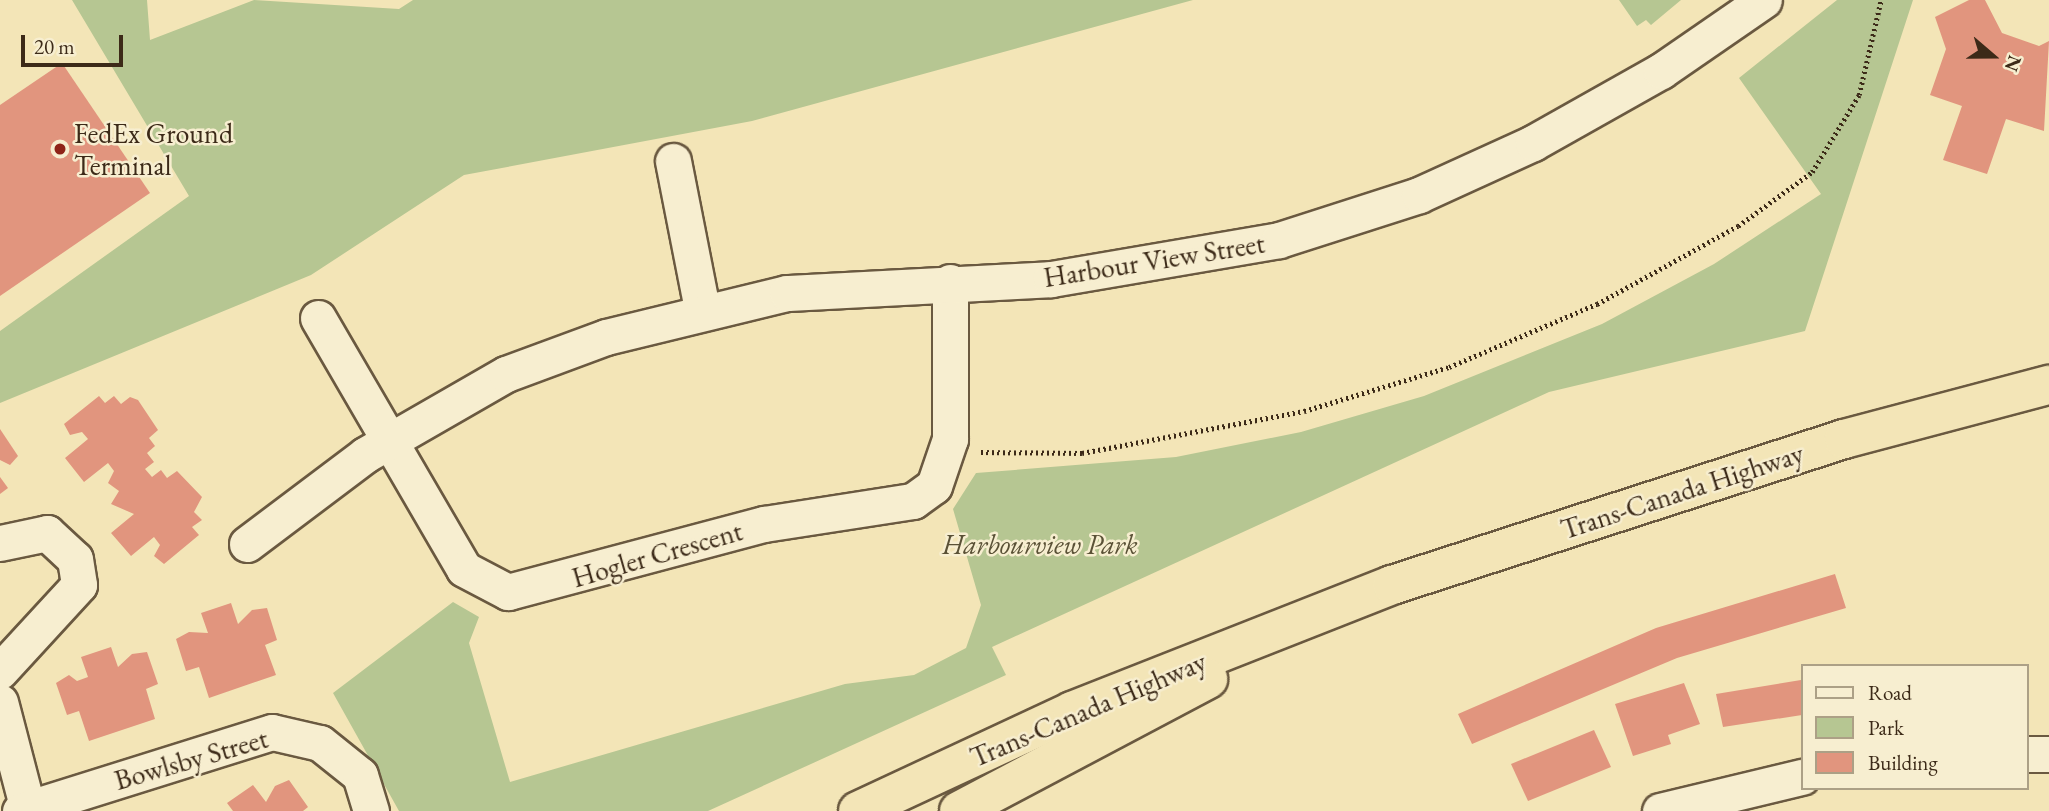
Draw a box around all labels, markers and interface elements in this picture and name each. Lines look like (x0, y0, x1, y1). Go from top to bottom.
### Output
scale bar (24, 21, 126, 65)
north arrow (1958, 21, 2028, 91)
text: 20 m (34, 33, 75, 60)
text: N (1999, 52, 2028, 75)
place label: FedEx Ground Terminal (74, 116, 233, 182)
marker: FedEx Ground Terminal (52, 141, 68, 157)
street label: Harbour View Street (1041, 226, 1267, 294)
street label: Trans-Canada Highway (1556, 436, 1808, 546)
street label: Hogler Crescent (568, 514, 746, 594)
park label: Harbourview Park (942, 527, 1138, 561)
street label: Trans-Canada Highway (965, 644, 1211, 774)
legend (1800, 664, 2028, 790)
text: Road (1868, 679, 1912, 706)
text: Park (1868, 714, 1904, 741)
street label: Bowlsby Street (110, 721, 272, 797)
text: Building (1868, 749, 1938, 776)

